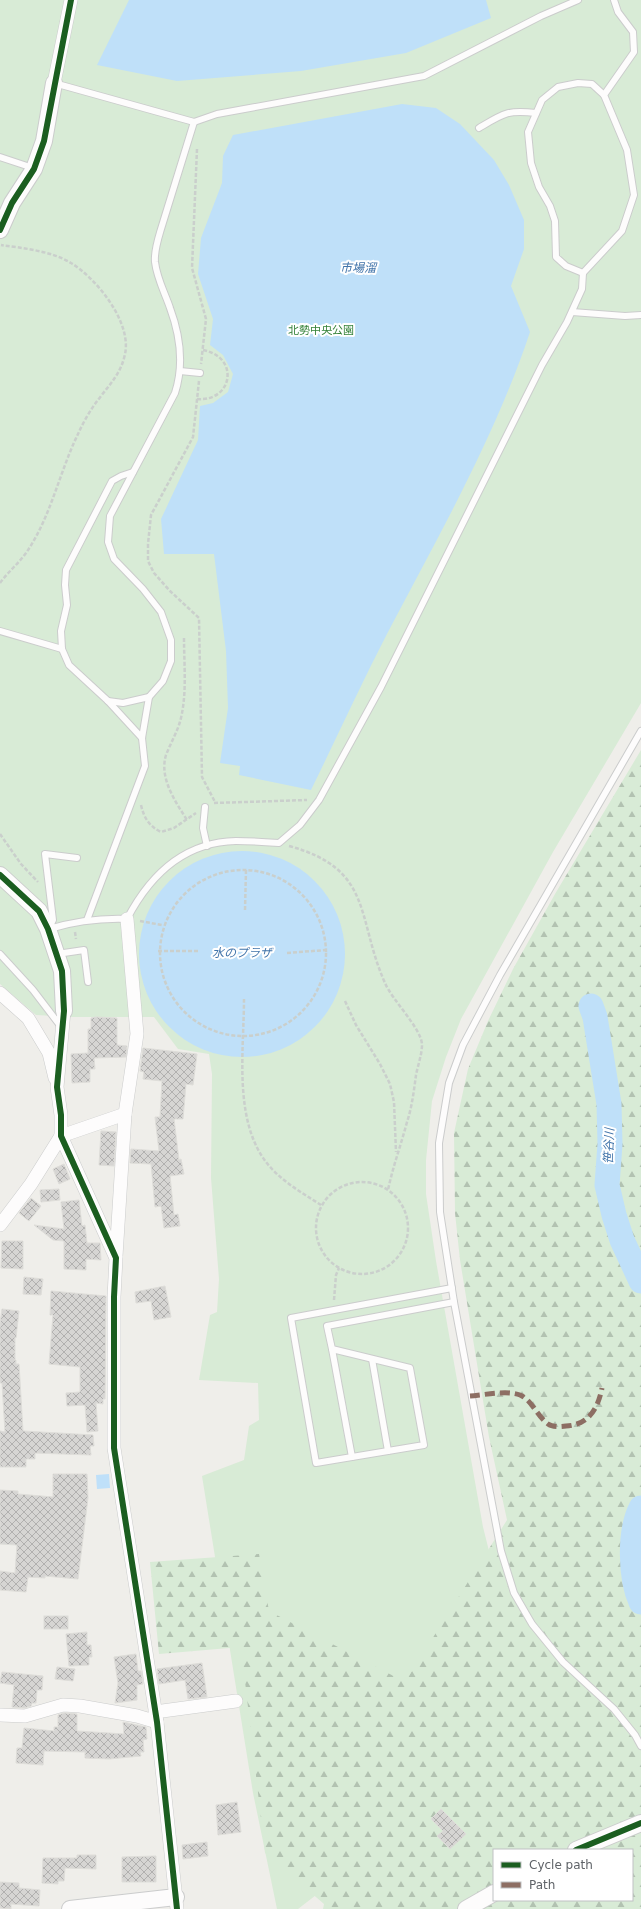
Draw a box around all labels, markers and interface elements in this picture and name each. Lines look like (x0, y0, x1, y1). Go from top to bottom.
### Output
water label: 市場溜 (340, 261, 378, 275)
park label: 北勢中央公園 (288, 324, 354, 337)
water label: 水のプラザ (212, 946, 274, 960)
water label: 笹谷川 (601, 1126, 617, 1164)
legend (493, 1849, 633, 1901)
text: Cycle path (529, 1858, 593, 1872)
text: Path (529, 1878, 555, 1892)

